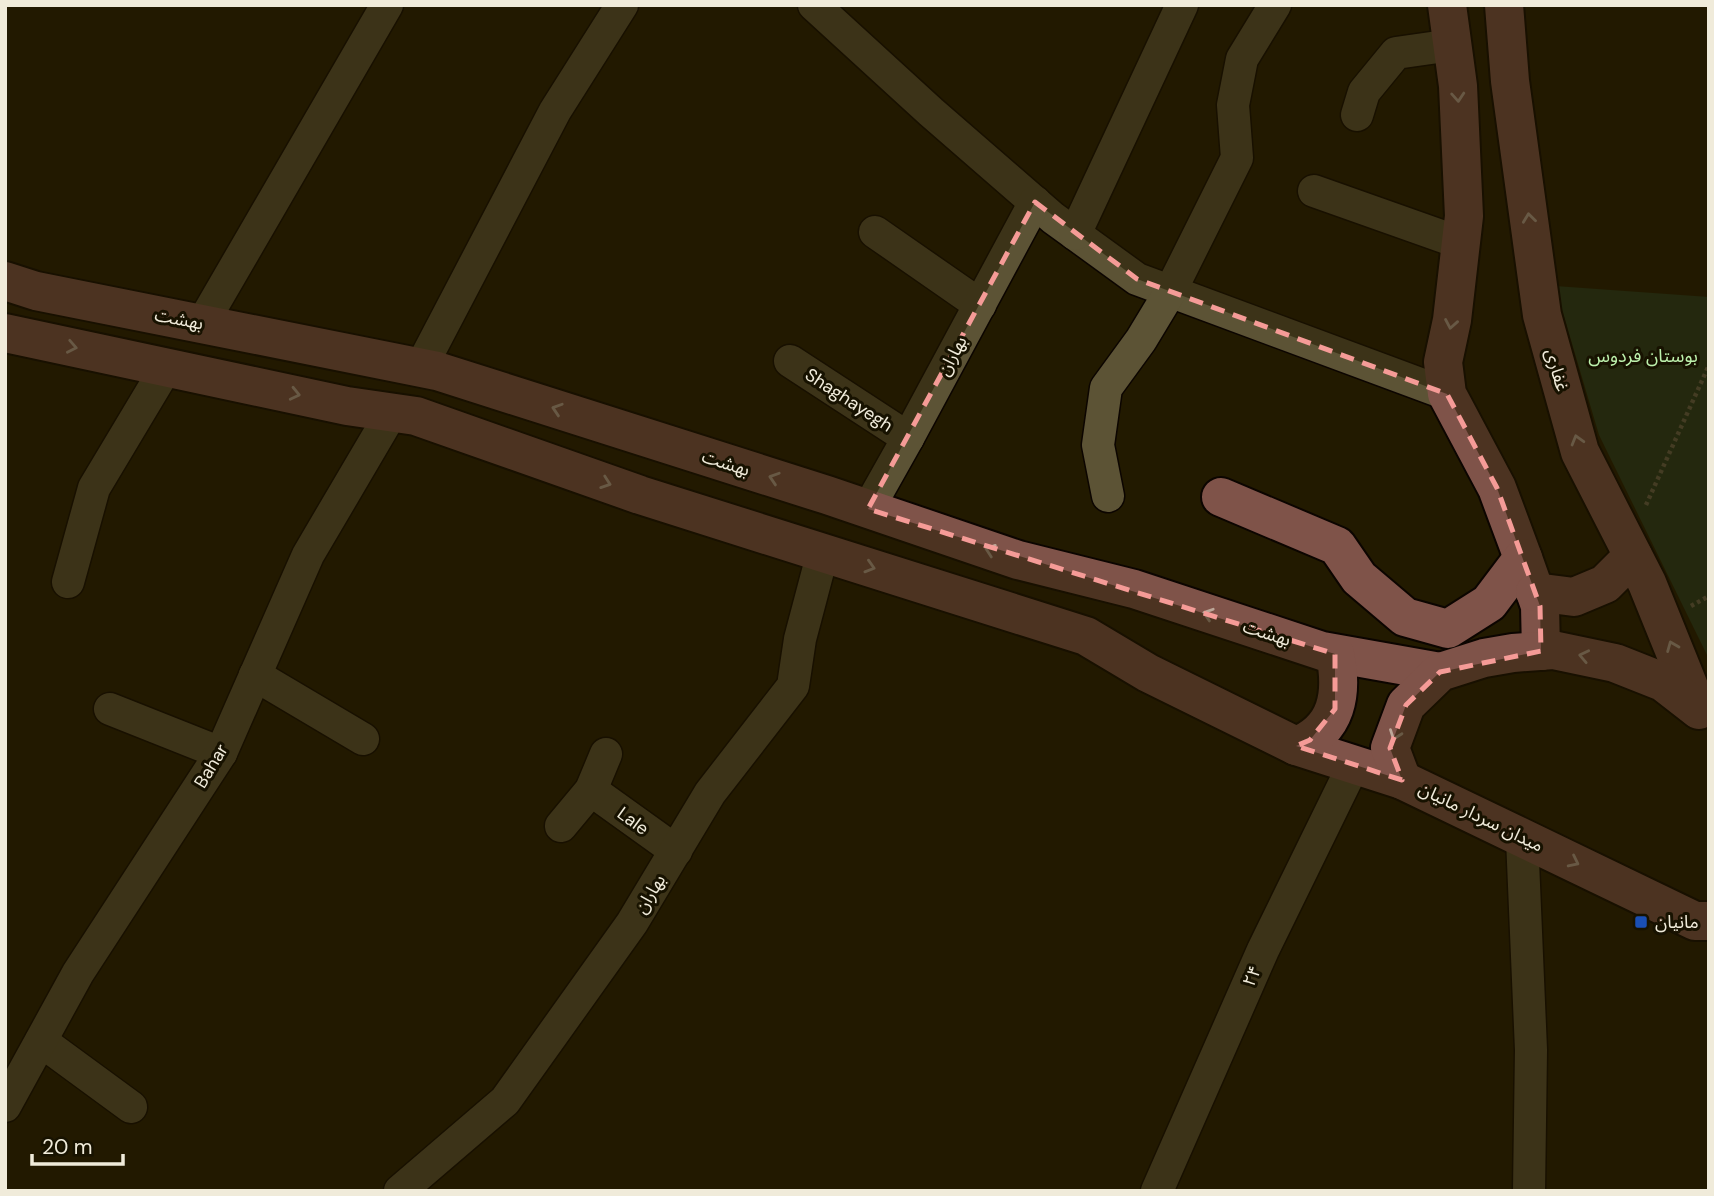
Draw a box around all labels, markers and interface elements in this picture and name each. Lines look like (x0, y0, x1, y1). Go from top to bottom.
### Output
one-way arrow (1451, 92, 1466, 103)
one-way arrow (1521, 212, 1536, 224)
street label: بهشت (153, 303, 205, 335)
one-way arrow (1444, 318, 1459, 330)
street label: بهاران (932, 332, 972, 380)
one-way arrow (66, 339, 78, 354)
park label: بوستان فردوس (1588, 344, 1698, 368)
street label: غفاری (1539, 346, 1575, 394)
street label: Shaghayegh (800, 363, 898, 437)
one-way arrow (289, 385, 301, 400)
one-way arrow (552, 402, 564, 417)
one-way arrow (1570, 434, 1585, 446)
street label: بهشت (699, 444, 753, 482)
one-way arrow (768, 471, 780, 486)
one-way arrow (600, 475, 612, 489)
one-way arrow (984, 544, 996, 558)
one-way arrow (864, 558, 876, 573)
one-way arrow (1202, 607, 1214, 622)
street label: بهشت (1240, 614, 1294, 652)
one-way arrow (1667, 641, 1681, 653)
one-way arrow (1578, 650, 1590, 665)
one-way arrow (1389, 729, 1403, 741)
street label: Bahar (188, 739, 234, 793)
street label: میدان سردار مانیان (1415, 776, 1547, 858)
street label: Lale (612, 801, 654, 841)
one-way arrow (1567, 854, 1579, 868)
street label: بهاران (629, 870, 671, 918)
place label: مانیان (1655, 910, 1699, 934)
marker: مانیان (1633, 914, 1649, 930)
street label: ۲۴ (1237, 962, 1267, 990)
scale bar (32, 1122, 122, 1166)
text: 20 m (42, 1133, 93, 1161)

